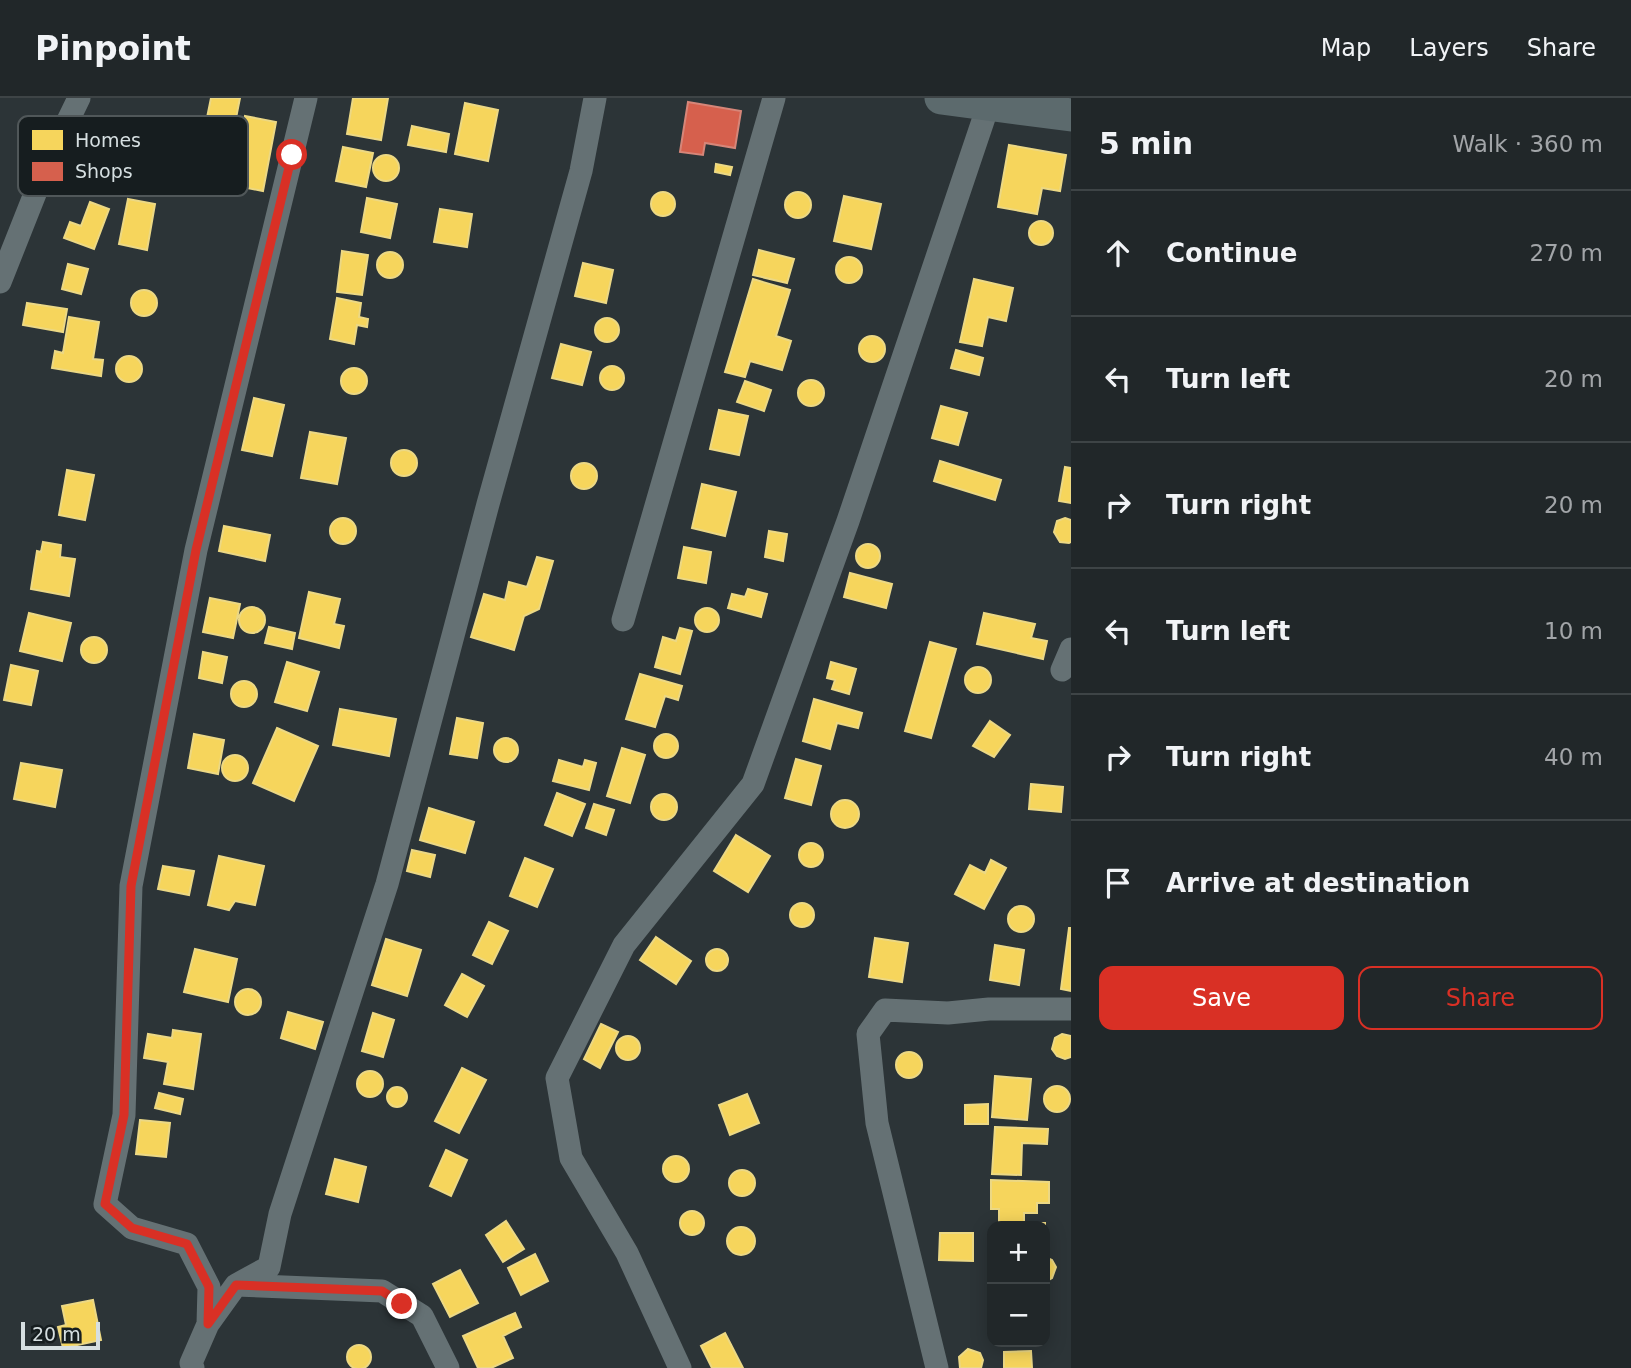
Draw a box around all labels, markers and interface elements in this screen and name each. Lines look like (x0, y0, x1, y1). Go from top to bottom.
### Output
text: Pinpoint (35, 29, 191, 68)
text: Map (1321, 34, 1371, 62)
text: Layers (1409, 34, 1489, 62)
text: Share (1527, 34, 1596, 62)
legend (18, 116, 248, 196)
text: 5 min (1099, 126, 1193, 161)
text: Homes (75, 129, 141, 151)
text: Walk · 360 m (1452, 131, 1603, 157)
route start (276, 139, 307, 170)
text: Shops (75, 160, 133, 182)
icon: ahead (1099, 234, 1137, 272)
text: Continue (1166, 238, 1297, 268)
text: 270 m (1529, 240, 1603, 266)
icon: left (1099, 360, 1137, 398)
text: Turn left (1166, 364, 1290, 394)
text: 20 m (1544, 366, 1603, 392)
icon: right (1099, 486, 1137, 524)
text: Turn right (1166, 490, 1311, 520)
text: 20 m (1544, 492, 1603, 518)
icon: left (1099, 612, 1137, 650)
text: Turn left (1166, 616, 1290, 646)
text: 10 m (1544, 618, 1603, 644)
icon: right (1099, 738, 1137, 776)
text: Turn right (1166, 742, 1311, 772)
text: 40 m (1544, 744, 1603, 770)
icon: arrive (1099, 864, 1137, 902)
text: Arrive at destination (1166, 868, 1470, 898)
button: Save (1099, 966, 1344, 1030)
button: Share (1358, 966, 1603, 1030)
map controls (987, 1221, 1050, 1347)
button: + (987, 1221, 1050, 1284)
button: − (987, 1284, 1050, 1347)
route end (386, 1288, 417, 1319)
scale bar (21, 1319, 100, 1351)
text: 20 m (32, 1323, 81, 1345)

